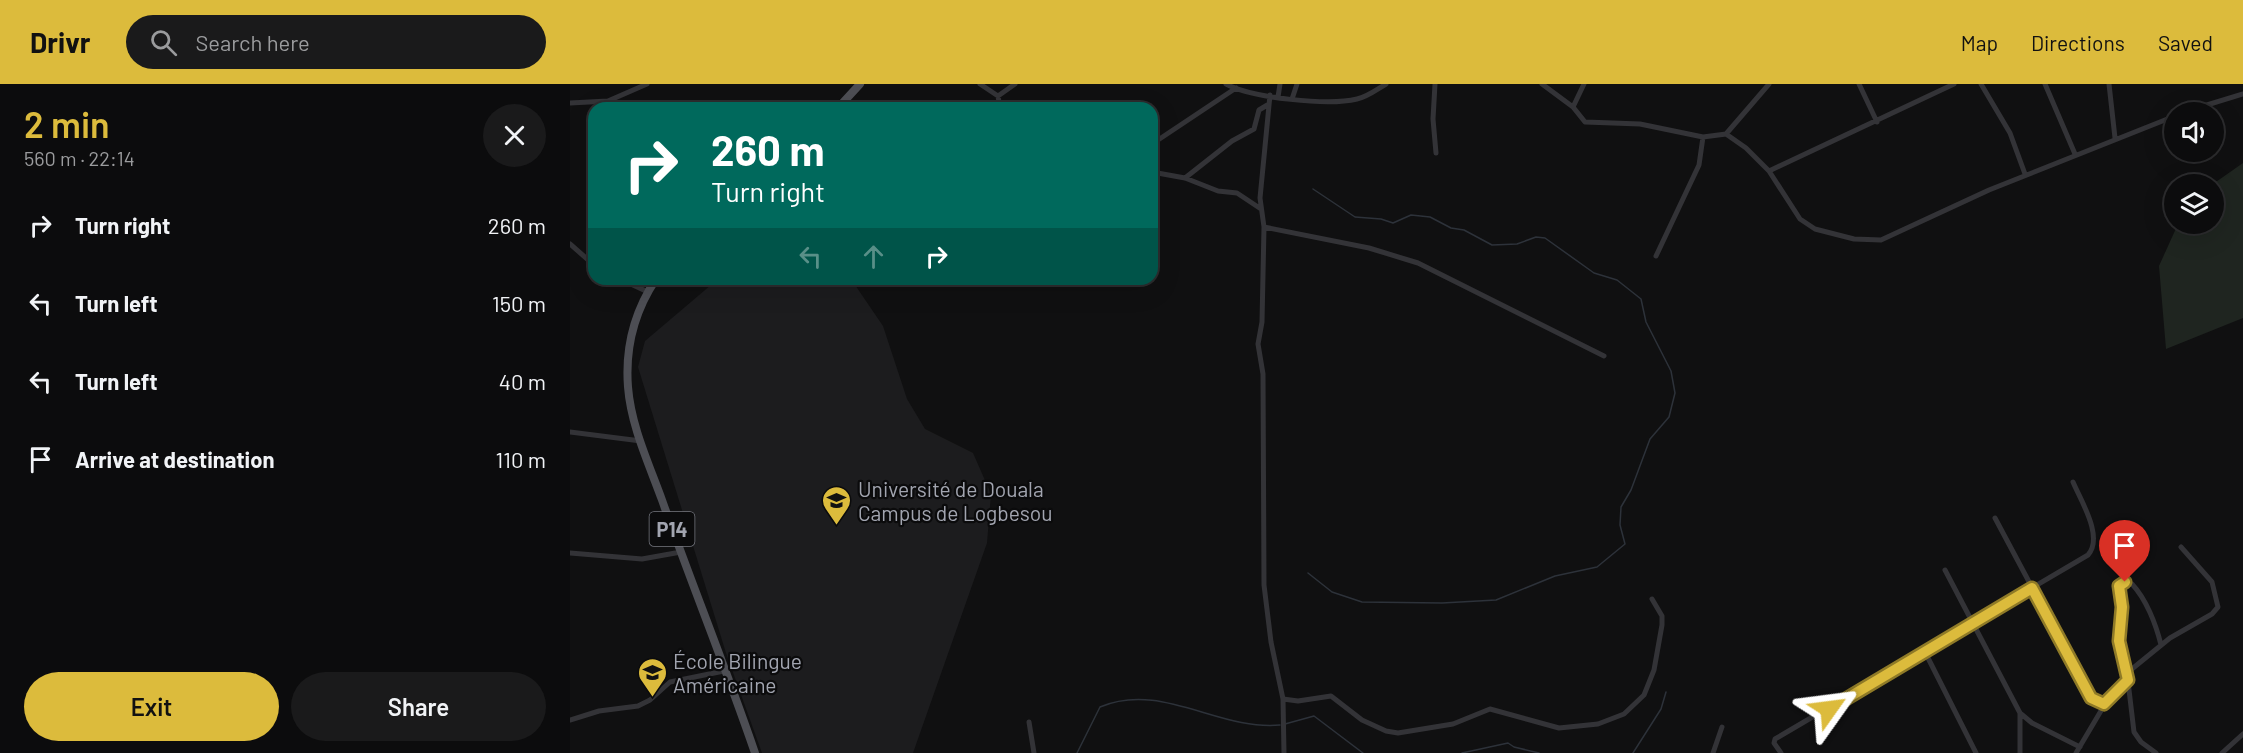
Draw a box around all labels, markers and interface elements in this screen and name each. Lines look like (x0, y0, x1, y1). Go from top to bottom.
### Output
search box (126, 15, 546, 69)
text: Drivr (30, 25, 90, 59)
icon: search (147, 26, 180, 59)
text: Search here (195, 29, 310, 55)
text: Map (1961, 30, 1998, 55)
text: Directions (2031, 30, 2125, 55)
text: Saved (2158, 30, 2213, 55)
text: 2 min (24, 102, 110, 145)
map controls (2164, 102, 2224, 234)
button: sound (2164, 102, 2224, 162)
button: close (483, 104, 546, 167)
text: 260 m (711, 124, 824, 174)
icon: right (612, 126, 690, 204)
text: 560 m · 22:14 (24, 146, 135, 170)
button: layers (2164, 174, 2224, 234)
text: Turn right (711, 175, 825, 207)
icon: right (24, 209, 57, 242)
text: Turn right (75, 212, 170, 238)
text: 260 m (488, 212, 546, 238)
icon: left (794, 240, 827, 273)
icon: ahead (857, 240, 890, 273)
icon: right (920, 240, 953, 273)
icon: left (24, 287, 57, 320)
text: Turn left (75, 290, 158, 316)
text: 150 m (492, 290, 546, 316)
icon: left (24, 365, 57, 398)
text: Turn left (75, 368, 158, 394)
text: 40 m (499, 368, 546, 394)
icon: arrive (24, 443, 57, 476)
text: Arrive at destination (75, 446, 274, 472)
text: 110 m (496, 446, 546, 472)
place label: Université de Douala Campus de Logbesou (858, 476, 1052, 525)
school or university icon: Université de Douala Campus de Logbesou (821, 484, 853, 526)
road number: P14 (650, 512, 694, 546)
pin (2099, 520, 2150, 582)
icon: arrive (2108, 529, 2141, 562)
place label: École Bilingue Américaine (673, 648, 802, 697)
school or university icon: École Bilingue Américaine (636, 656, 668, 698)
button: Exit (24, 672, 279, 741)
button: Share (291, 672, 546, 741)
position arrow (1797, 677, 1861, 741)

